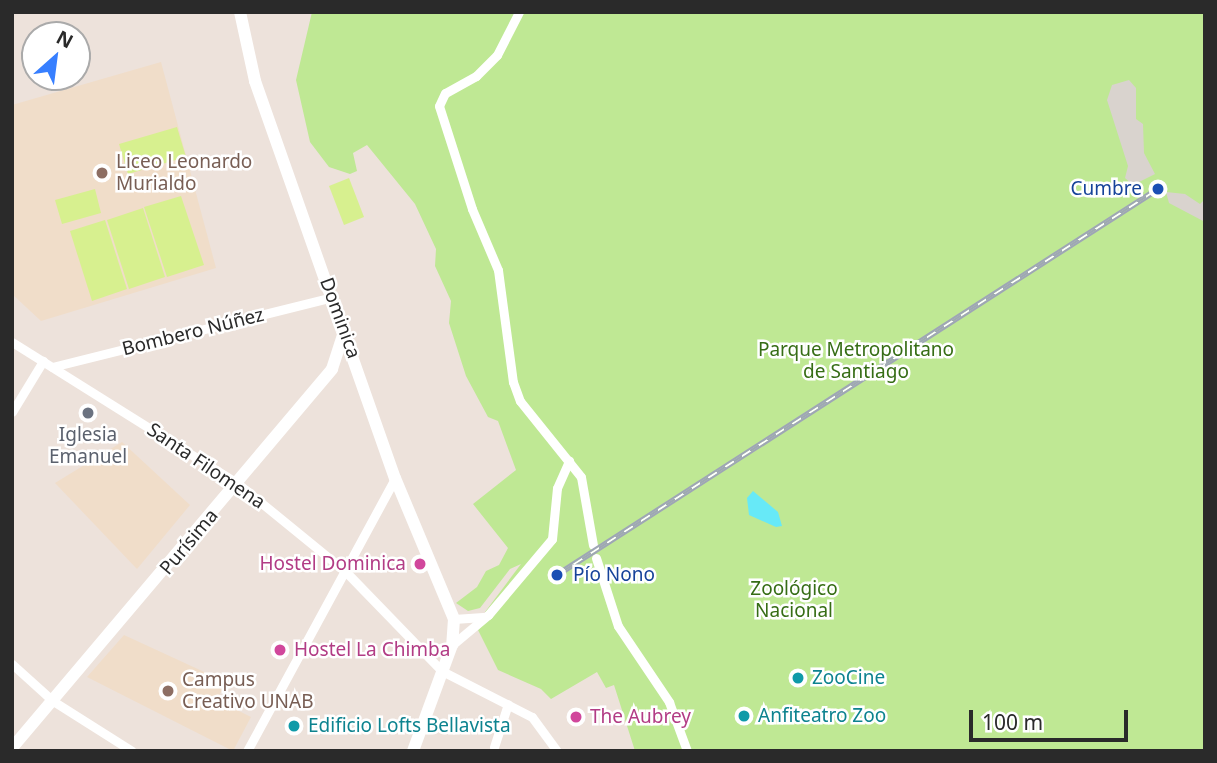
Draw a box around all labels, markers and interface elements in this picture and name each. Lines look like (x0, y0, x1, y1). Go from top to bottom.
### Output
north arrow (21, 21, 91, 91)
text: N (52, 24, 78, 54)
place label: Liceo Leonardo Murialdo (116, 151, 252, 195)
marker: Liceo Leonardo Murialdo (94, 165, 110, 181)
place label: Cumbre (1071, 178, 1142, 200)
marker: Cumbre (1148, 179, 1168, 199)
street label: Dominica (315, 274, 365, 362)
street label: Bombero Núñez (120, 303, 266, 361)
park label: Parque Metropolitano de Santiago (758, 339, 954, 383)
marker: Iglesia Emanuel (80, 405, 96, 421)
street label: Santa Filomena (143, 418, 269, 514)
place label: Iglesia Emanuel (49, 424, 127, 468)
street label: Purísima (155, 505, 223, 579)
place label: Hostel Dominica (259, 553, 406, 575)
marker: Hostel Dominica (412, 556, 428, 572)
place label: Pío Nono (573, 564, 655, 586)
marker: Pío Nono (547, 565, 567, 585)
park label: Zoológico Nacional (750, 578, 838, 622)
place label: Hostel La Chimba (294, 639, 450, 661)
marker: Hostel La Chimba (272, 642, 288, 658)
place label: ZooCine (812, 667, 885, 689)
place label: Campus Creativo UNAB (182, 669, 314, 713)
marker: ZooCine (790, 670, 806, 686)
marker: Campus Creativo UNAB (160, 683, 176, 699)
scale bar (972, 696, 1131, 740)
place label: Anfiteatro Zoo (758, 705, 886, 727)
place label: The Aubrey (590, 706, 691, 728)
marker: Anfiteatro Zoo (736, 708, 752, 724)
text: 100 m (982, 708, 1043, 736)
marker: The Aubrey (568, 709, 584, 725)
place label: Edificio Lofts Bellavista (308, 715, 511, 737)
marker: Edificio Lofts Bellavista (286, 718, 302, 734)

